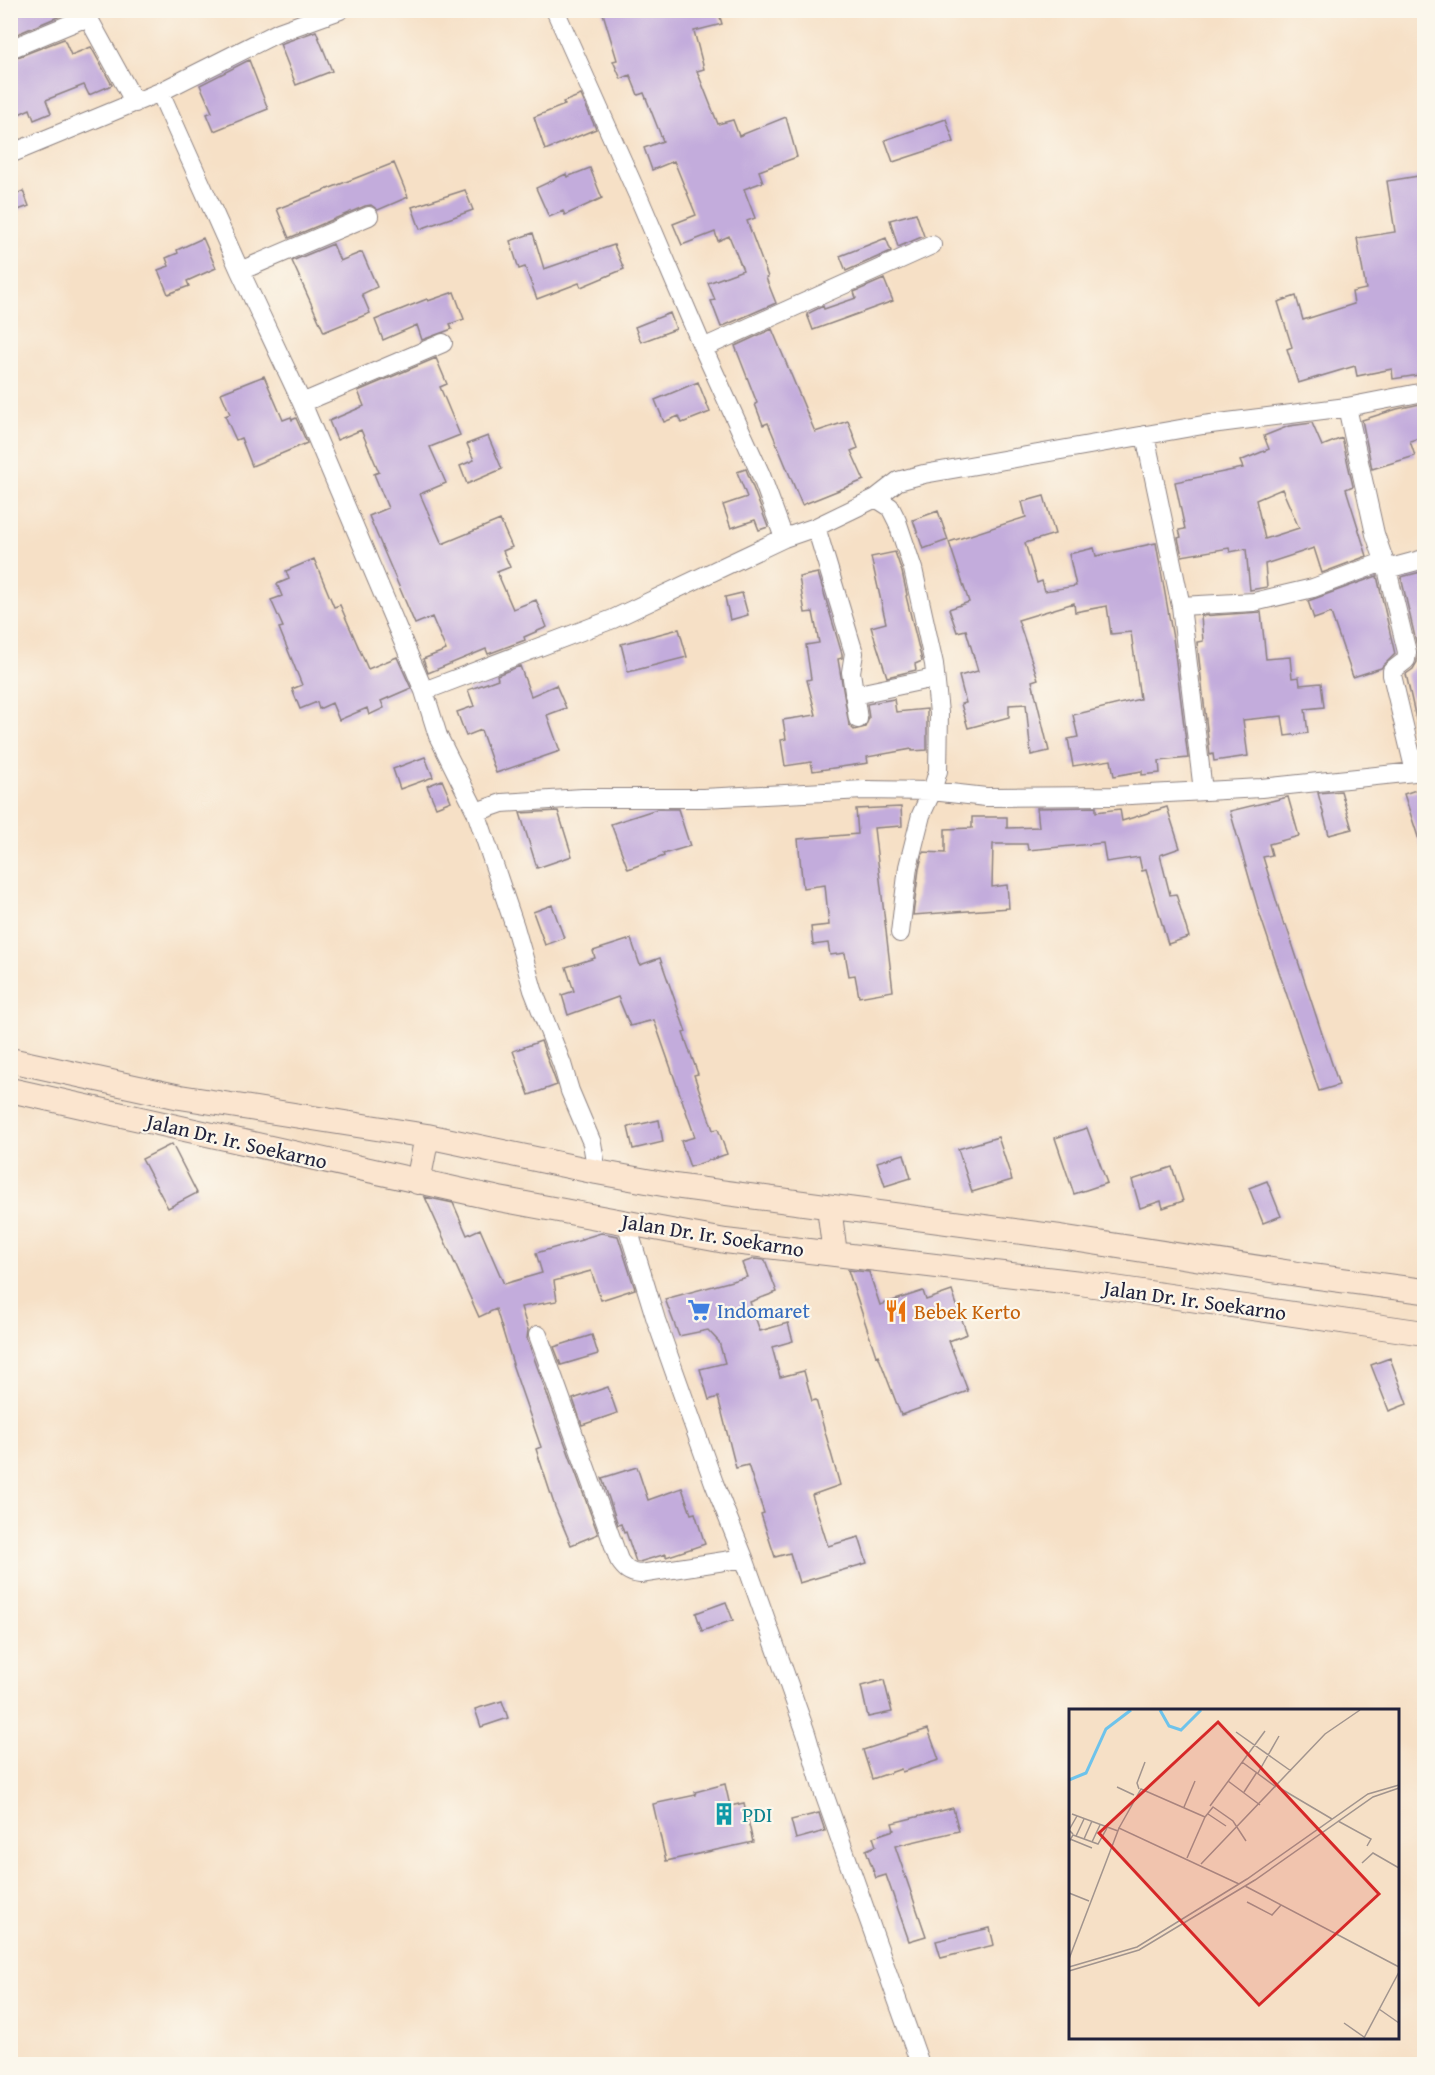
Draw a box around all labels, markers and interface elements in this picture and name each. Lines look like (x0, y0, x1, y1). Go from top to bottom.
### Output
street label: Jalan Dr. Ir. Soekarno (141, 1104, 330, 1177)
street label: Jalan Dr. Ir. Soekarno (617, 1205, 806, 1265)
street label: Jalan Dr. Ir. Soekarno (1099, 1271, 1288, 1328)
place label: Indomaret (717, 1295, 810, 1326)
place label: Bebek Kerto (914, 1296, 1021, 1327)
supermarket icon: Indomaret (686, 1297, 712, 1323)
restaurant icon: Bebek Kerto (883, 1298, 909, 1324)
inset map (1069, 1709, 1399, 2039)
place label: PDI (742, 1799, 773, 1830)
building icon: PDI (711, 1801, 737, 1827)

